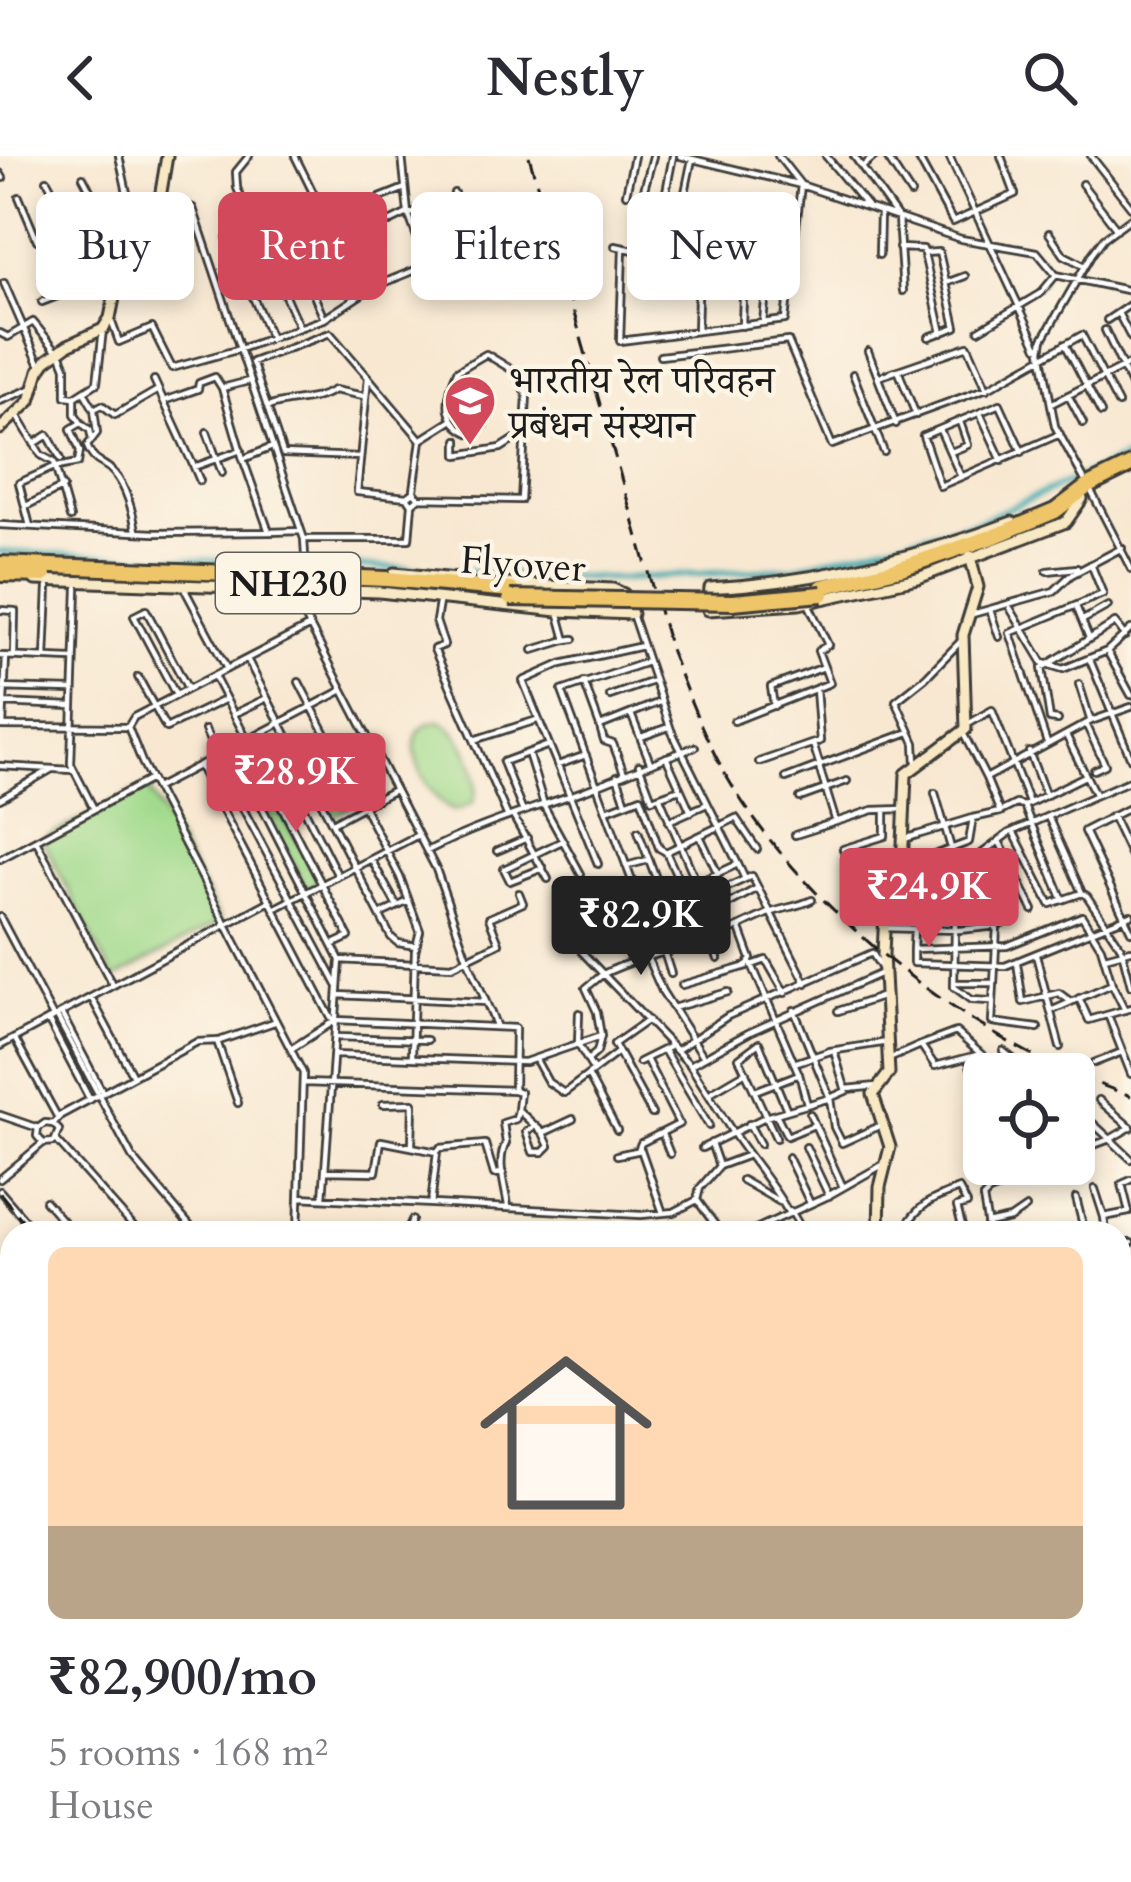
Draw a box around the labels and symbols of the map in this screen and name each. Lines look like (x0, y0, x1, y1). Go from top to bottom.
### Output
place label: भारतीय रेल परिवहन प्रबंधन संस्थान (507, 354, 776, 452)
school or university icon: भारतीय रेल परिवहन प्रबंधन संस्थान (442, 373, 498, 447)
street label: Flyover (458, 534, 588, 595)
road number: NH230 (216, 553, 360, 613)
pin: ₹28.9K (198, 733, 394, 835)
pin: ₹24.9K (831, 848, 1027, 950)
pin: ₹82.9K (543, 876, 739, 978)

